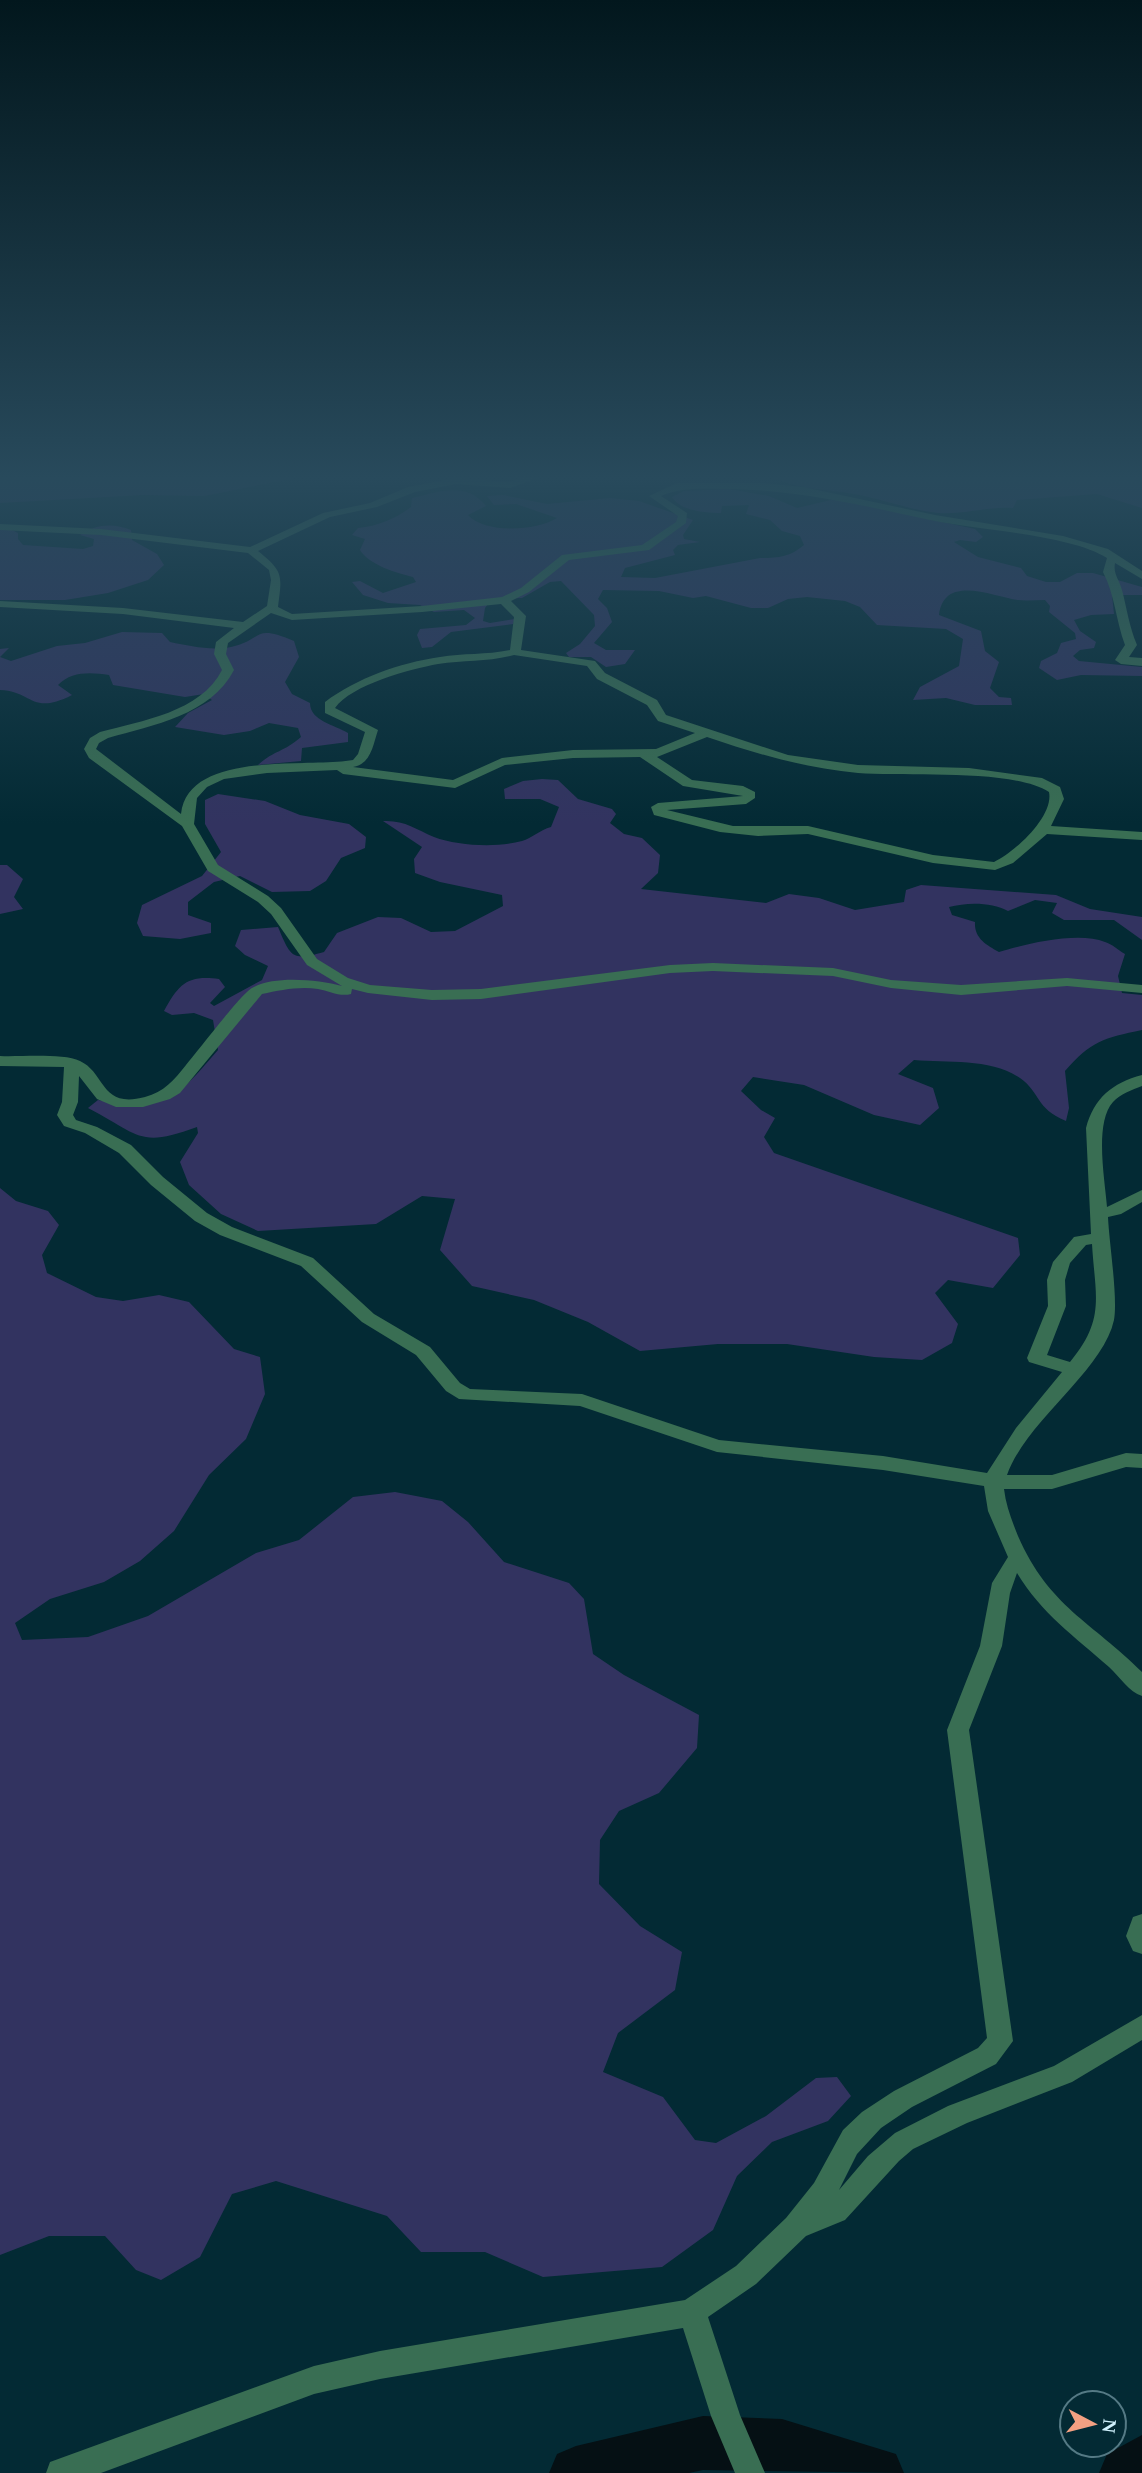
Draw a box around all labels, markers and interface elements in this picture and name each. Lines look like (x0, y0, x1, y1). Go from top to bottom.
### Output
north arrow (1058, 2389, 1128, 2459)
text: N (1098, 2418, 1121, 2434)

